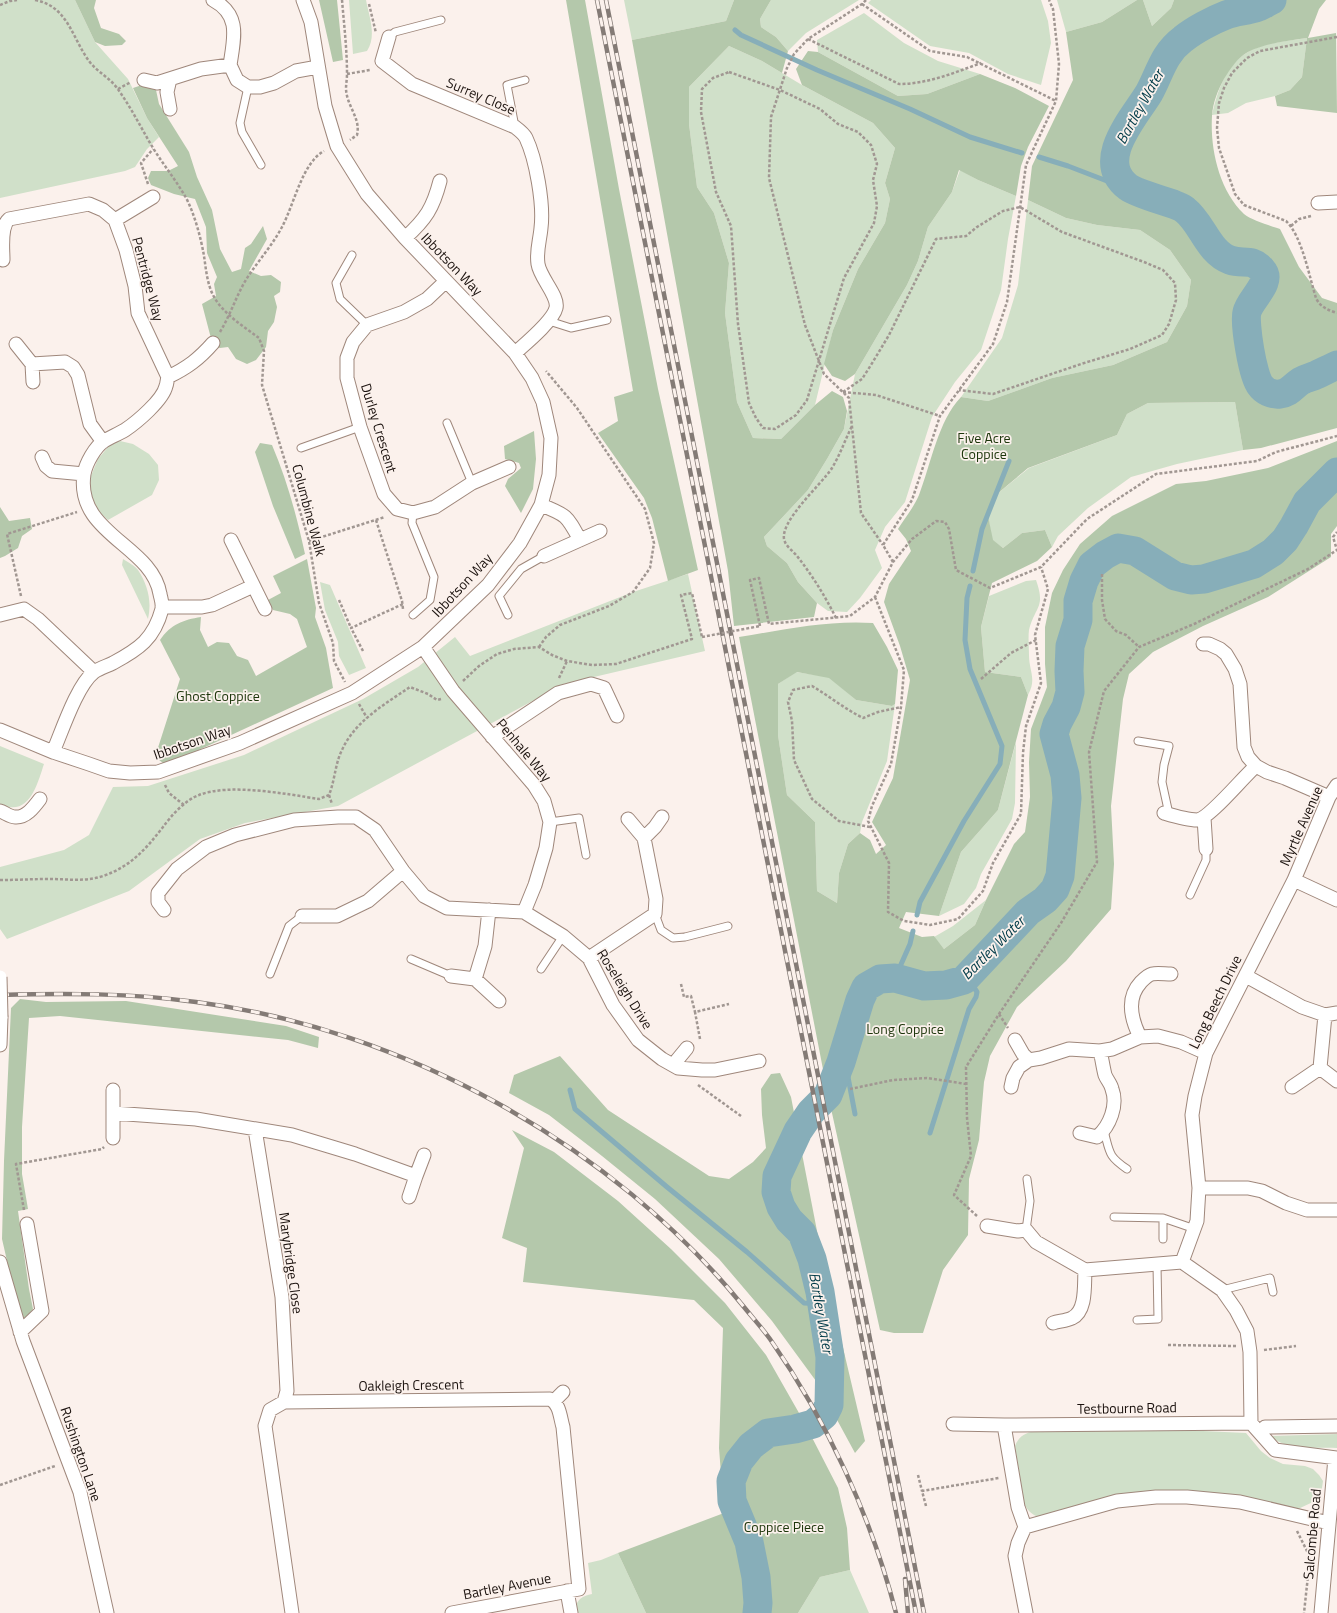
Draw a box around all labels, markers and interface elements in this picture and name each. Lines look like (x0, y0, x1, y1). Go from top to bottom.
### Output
water label: Bartley Water (1110, 63, 1171, 148)
street label: Surrey Close (443, 72, 519, 120)
street label: Ibbotson Way (417, 227, 488, 300)
street label: Pentridge Way (127, 234, 170, 323)
street label: Durley Crescent (356, 380, 403, 475)
park label: Five Acre Coppice (957, 427, 1011, 464)
street label: Columbine Walk (287, 462, 332, 558)
street label: Ibbotson Way (426, 548, 497, 621)
park label: Ghost Coppice (176, 685, 260, 706)
street label: Penhale Way (492, 714, 557, 786)
street label: Ibbotson Way (150, 718, 234, 765)
street label: Myrtle Avenue (1274, 782, 1328, 869)
water label: Bartley Water (956, 909, 1031, 985)
street label: Roseleigh Drive (592, 944, 659, 1033)
street label: Long Beech Drive (1183, 951, 1246, 1052)
park label: Long Coppice (866, 1018, 944, 1039)
street label: Marybridge Close (274, 1211, 309, 1315)
water label: Bartley Water (803, 1271, 840, 1357)
street label: Oakleigh Crescent (358, 1373, 464, 1396)
street label: Testbourne Road (1077, 1396, 1177, 1419)
street label: Rushington Lane (55, 1404, 108, 1504)
street label: Salcombe Road (1297, 1488, 1326, 1580)
park label: Coppice Piece (744, 1516, 824, 1537)
street label: Bartley Avenue (461, 1567, 553, 1604)

